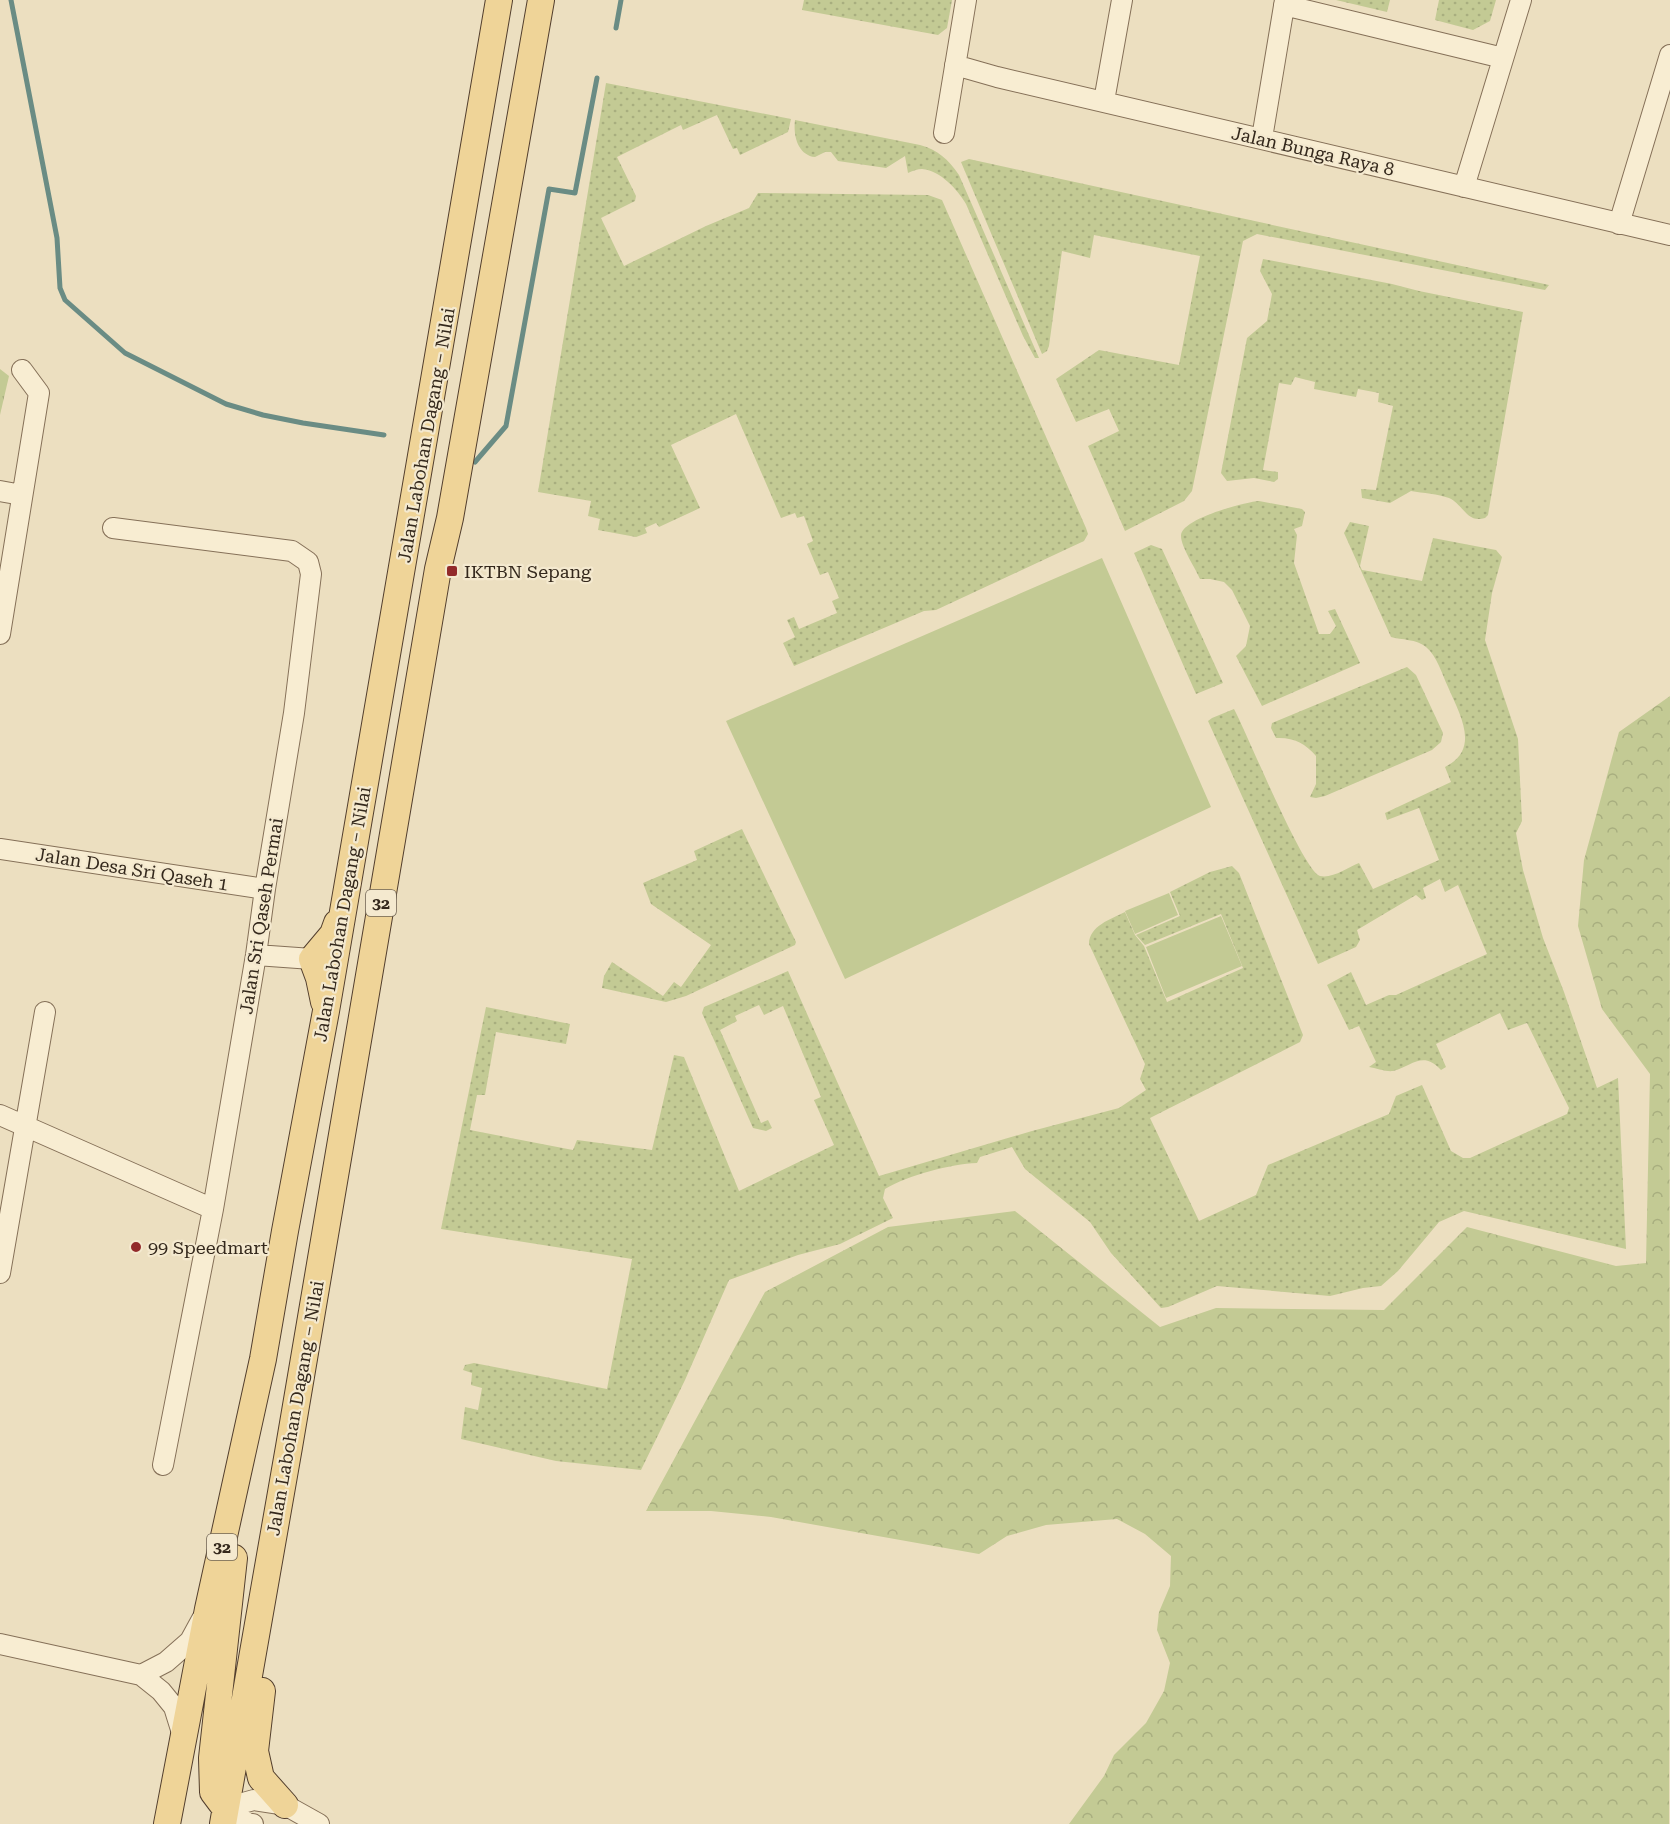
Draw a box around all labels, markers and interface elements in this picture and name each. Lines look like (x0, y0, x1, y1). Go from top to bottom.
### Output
street label: Jalan Bunga Raya 8 (1230, 122, 1396, 180)
street label: Jalan Labohan Dagang ‒ Nilai (393, 306, 459, 564)
place label: IKTBN Sepang (464, 561, 592, 582)
marker: IKTBN Sepang (445, 564, 459, 578)
street label: Jalan Labohan Dagang ‒ Nilai (309, 785, 375, 1043)
street label: Jalan Sri Qaseh Permai (235, 816, 287, 1016)
street label: Jalan Desa Sri Qaseh 1 (34, 843, 230, 895)
road number: 32 (366, 890, 396, 916)
place label: 99 Speedmart (148, 1237, 268, 1258)
marker: 99 Speedmart (129, 1240, 143, 1254)
street label: Jalan Labohan Dagang ‒ Nilai (262, 1279, 328, 1537)
road number: 32 (207, 1534, 237, 1560)

